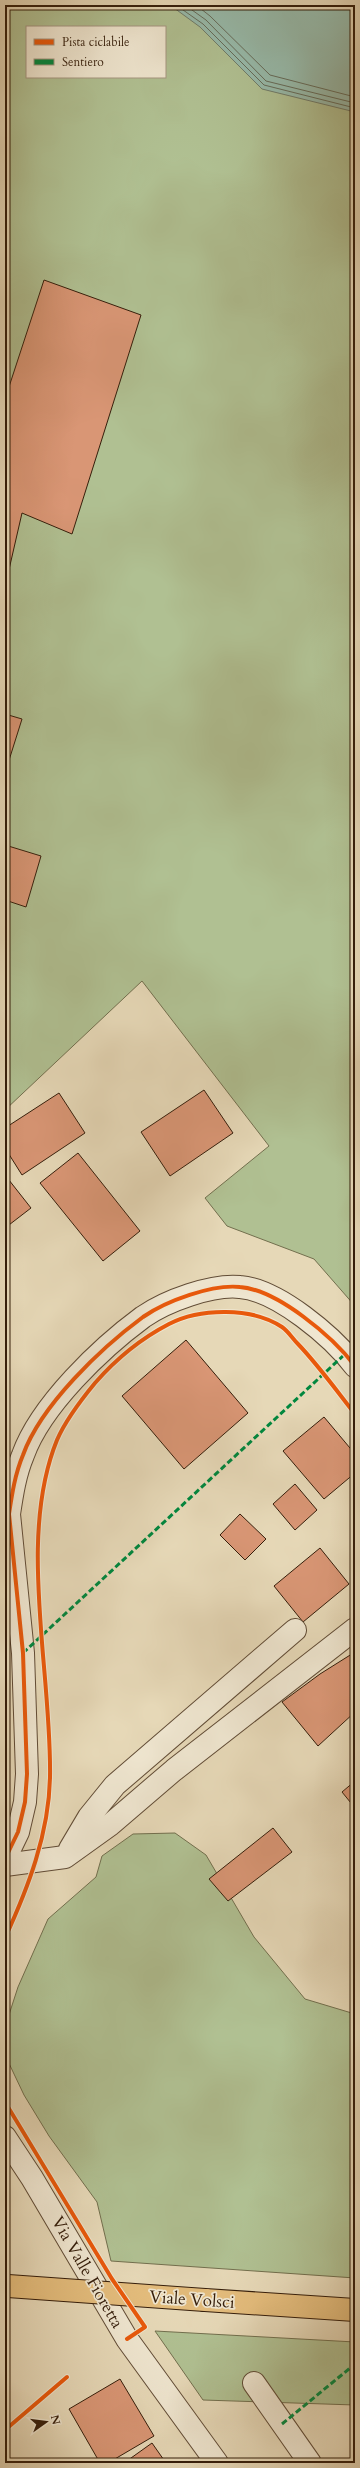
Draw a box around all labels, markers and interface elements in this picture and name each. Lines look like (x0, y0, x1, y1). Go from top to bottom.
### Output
legend (26, 26, 166, 78)
text: Pista ciclabile (62, 34, 130, 50)
text: Sentiero (62, 54, 104, 70)
street label: Via Valle Fioretta (46, 2212, 129, 2333)
street label: Viale Volsci (149, 2285, 236, 2314)
north arrow (26, 2402, 66, 2442)
text: N (47, 2413, 64, 2427)

